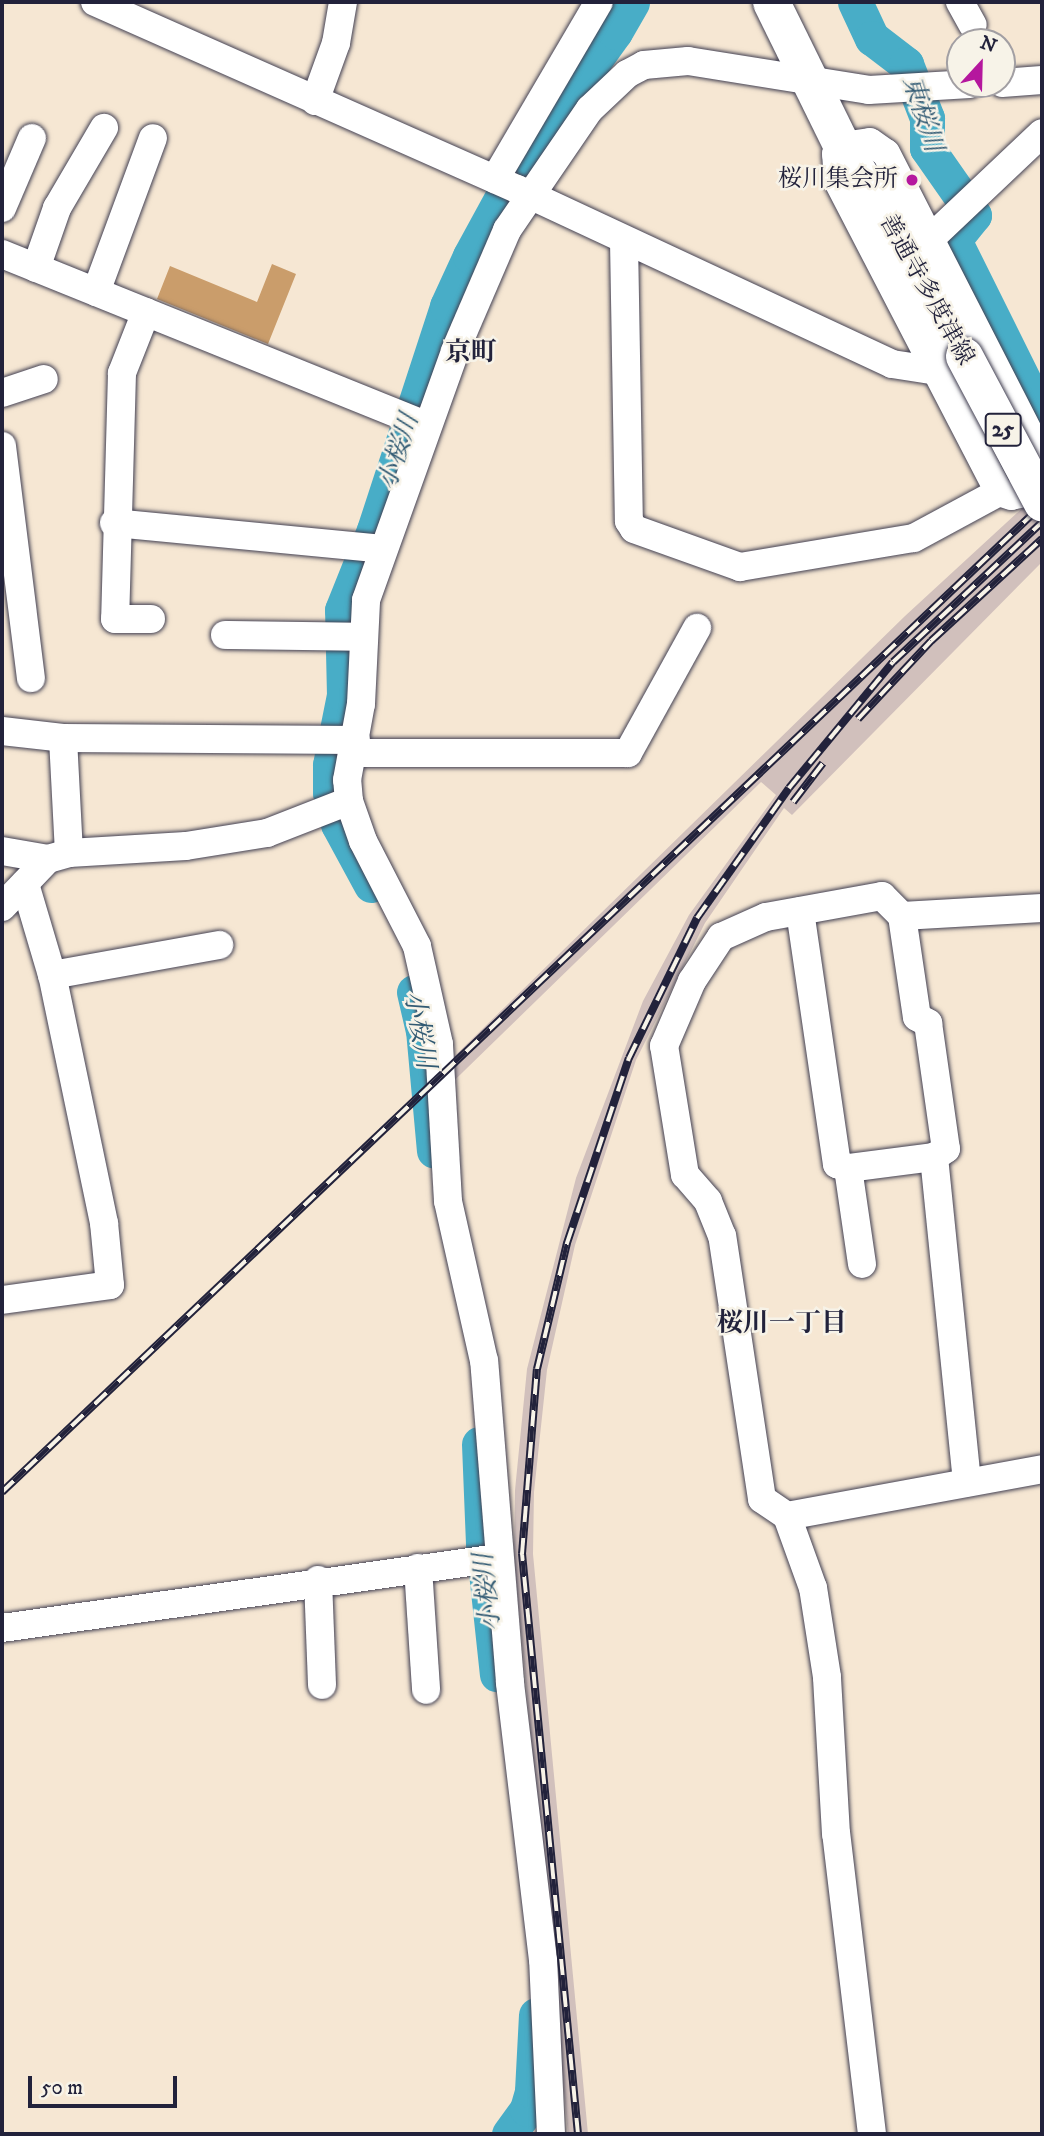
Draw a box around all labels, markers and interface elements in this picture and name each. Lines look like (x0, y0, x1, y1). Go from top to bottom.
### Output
north arrow (946, 28, 1016, 98)
text: N (977, 31, 1000, 59)
water label: 東桜川 (895, 72, 949, 156)
place label: 桜川集会所 (778, 166, 898, 194)
marker: 桜川集会所 (904, 172, 920, 188)
street label: 善通寺多度津線 (873, 210, 979, 370)
district label: 京町 (445, 337, 497, 369)
water label: 小桜川 (372, 410, 426, 494)
road number: 25 (984, 410, 1022, 450)
water label: 小桜川 (397, 989, 441, 1071)
district label: 桜川一丁目 (717, 1308, 847, 1340)
water label: 小桜川 (468, 1552, 508, 1632)
scale bar (32, 2062, 180, 2106)
text: 50 m (41, 2075, 83, 2101)

